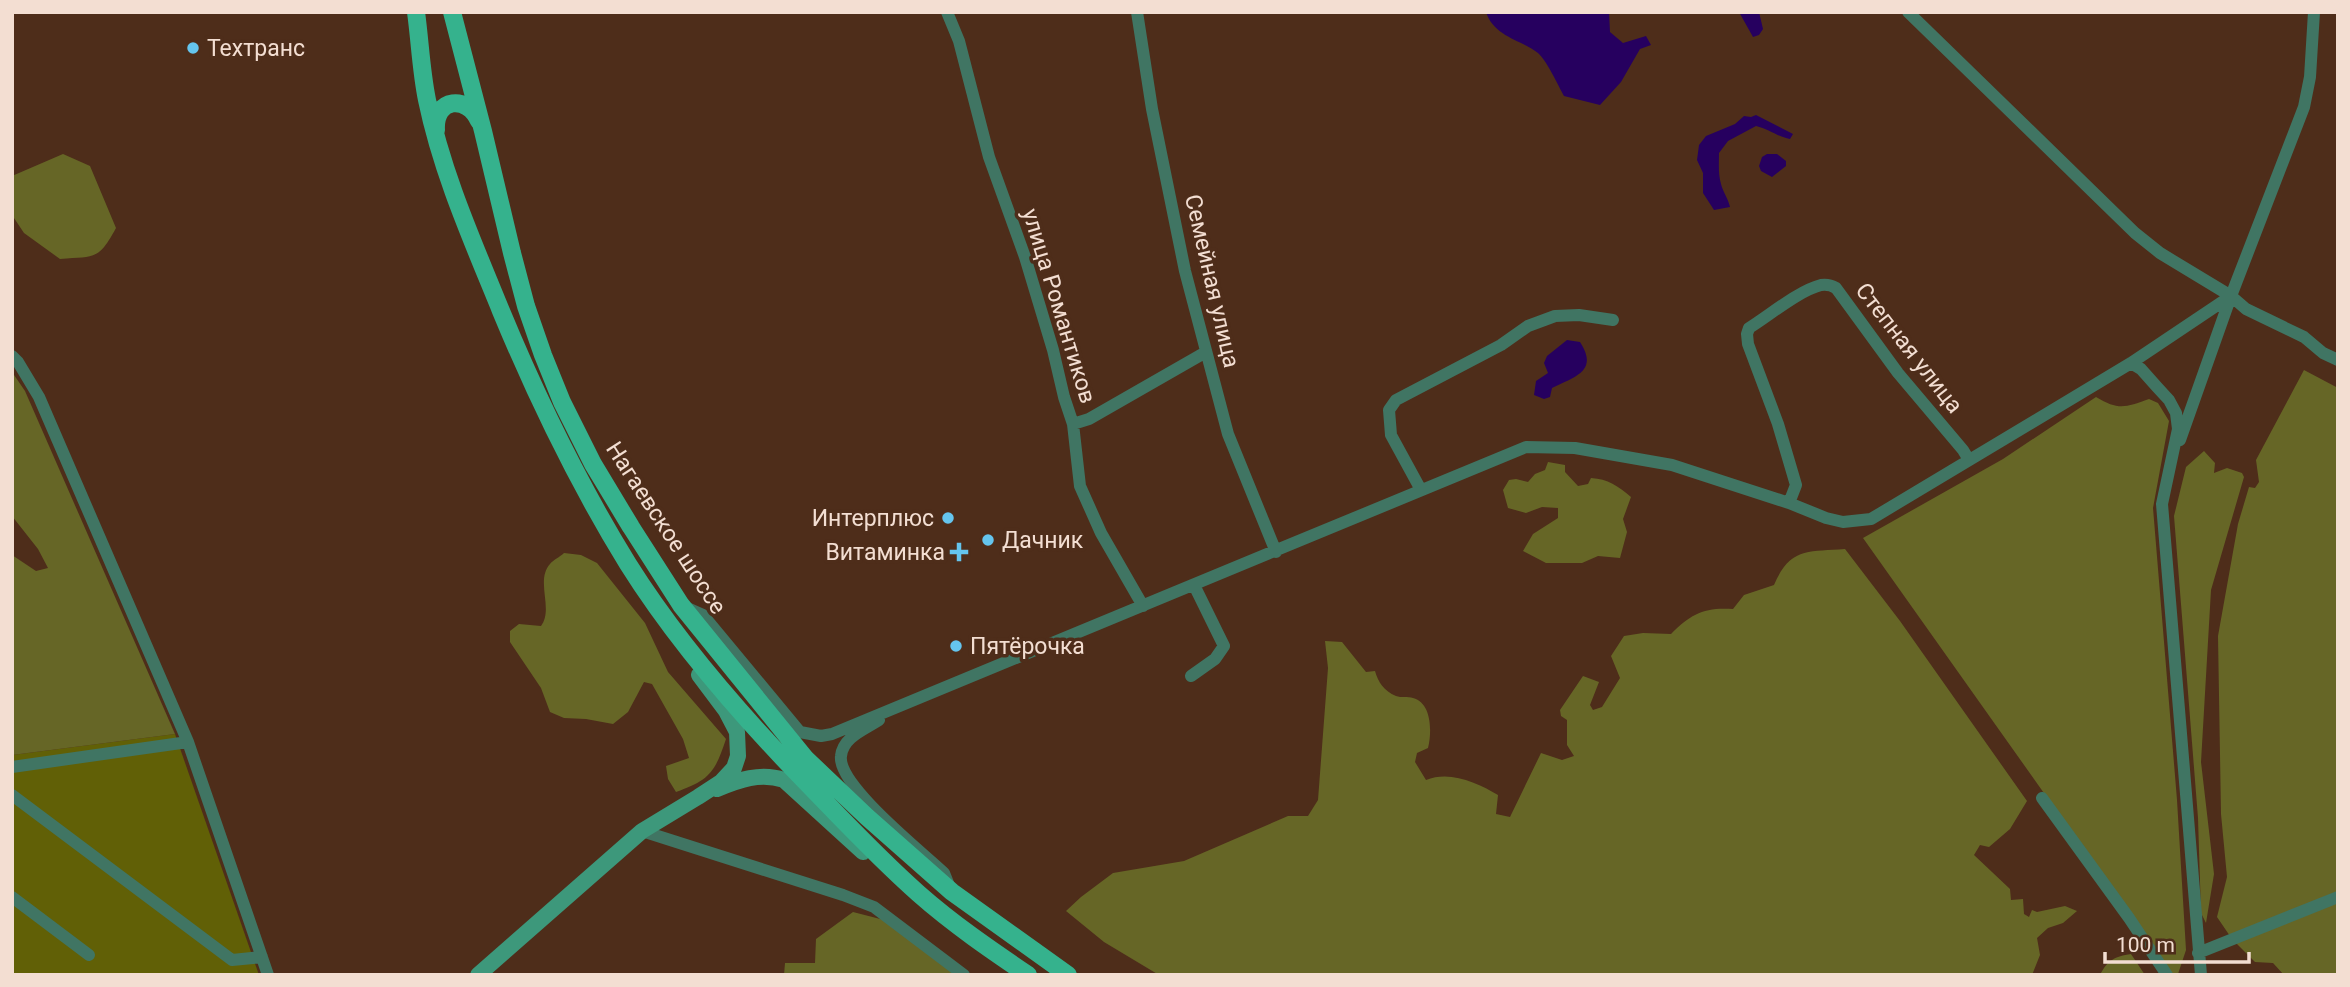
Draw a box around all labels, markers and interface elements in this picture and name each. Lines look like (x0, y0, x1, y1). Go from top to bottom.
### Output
place label: Техтранс (207, 35, 305, 62)
marker: Техтранс (185, 40, 201, 56)
street label: Семейная улица (1179, 192, 1245, 370)
street label: улица Романтиков (1017, 205, 1101, 407)
street label: Степная улица (1850, 277, 1968, 419)
street label: Нагаевское шоссе (600, 437, 732, 619)
place label: Интерплюс (812, 505, 934, 532)
marker: Интерплюс (940, 510, 956, 526)
place label: Дачник (1002, 527, 1084, 554)
marker: Дачник (980, 532, 996, 548)
place label: Витаминка (825, 539, 945, 566)
marker: Витаминка (951, 544, 967, 560)
place label: Пятёрочка (970, 633, 1085, 660)
marker: Пятёрочка (948, 638, 964, 654)
scale bar (2105, 920, 2248, 964)
text: 100 m (2116, 933, 2175, 957)

